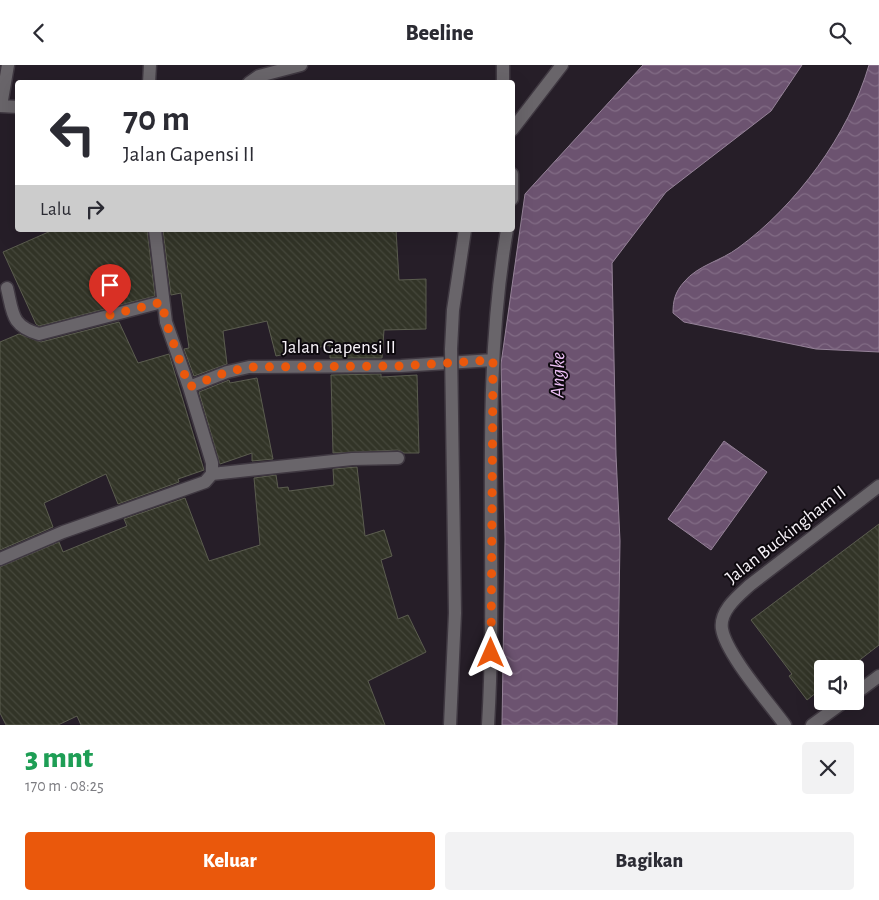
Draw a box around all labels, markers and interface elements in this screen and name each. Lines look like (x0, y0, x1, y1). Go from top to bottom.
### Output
icon: back (25, 19, 53, 47)
icon: search (826, 19, 854, 47)
text: Beeline (405, 22, 474, 44)
icon: left (40, 100, 105, 165)
text: 70 m (123, 102, 190, 137)
text: Jalan Gapensi II (123, 143, 255, 165)
icon: right (81, 195, 109, 223)
text: Lalu (40, 200, 71, 219)
pin (89, 264, 131, 315)
icon: arrive (96, 271, 124, 299)
street label: Jalan Gapensi II (282, 338, 396, 357)
water label: Angke (548, 352, 568, 399)
street label: Jalan Buckingham II (722, 482, 850, 588)
position arrow (464, 626, 516, 678)
map controls (814, 660, 864, 710)
button: sound (814, 660, 864, 710)
button: close (802, 742, 854, 794)
text: 3 mnt (25, 743, 93, 773)
text: 170 m · 08:25 (25, 778, 104, 794)
button: Keluar (25, 832, 435, 890)
button: Bagikan (445, 832, 854, 890)

